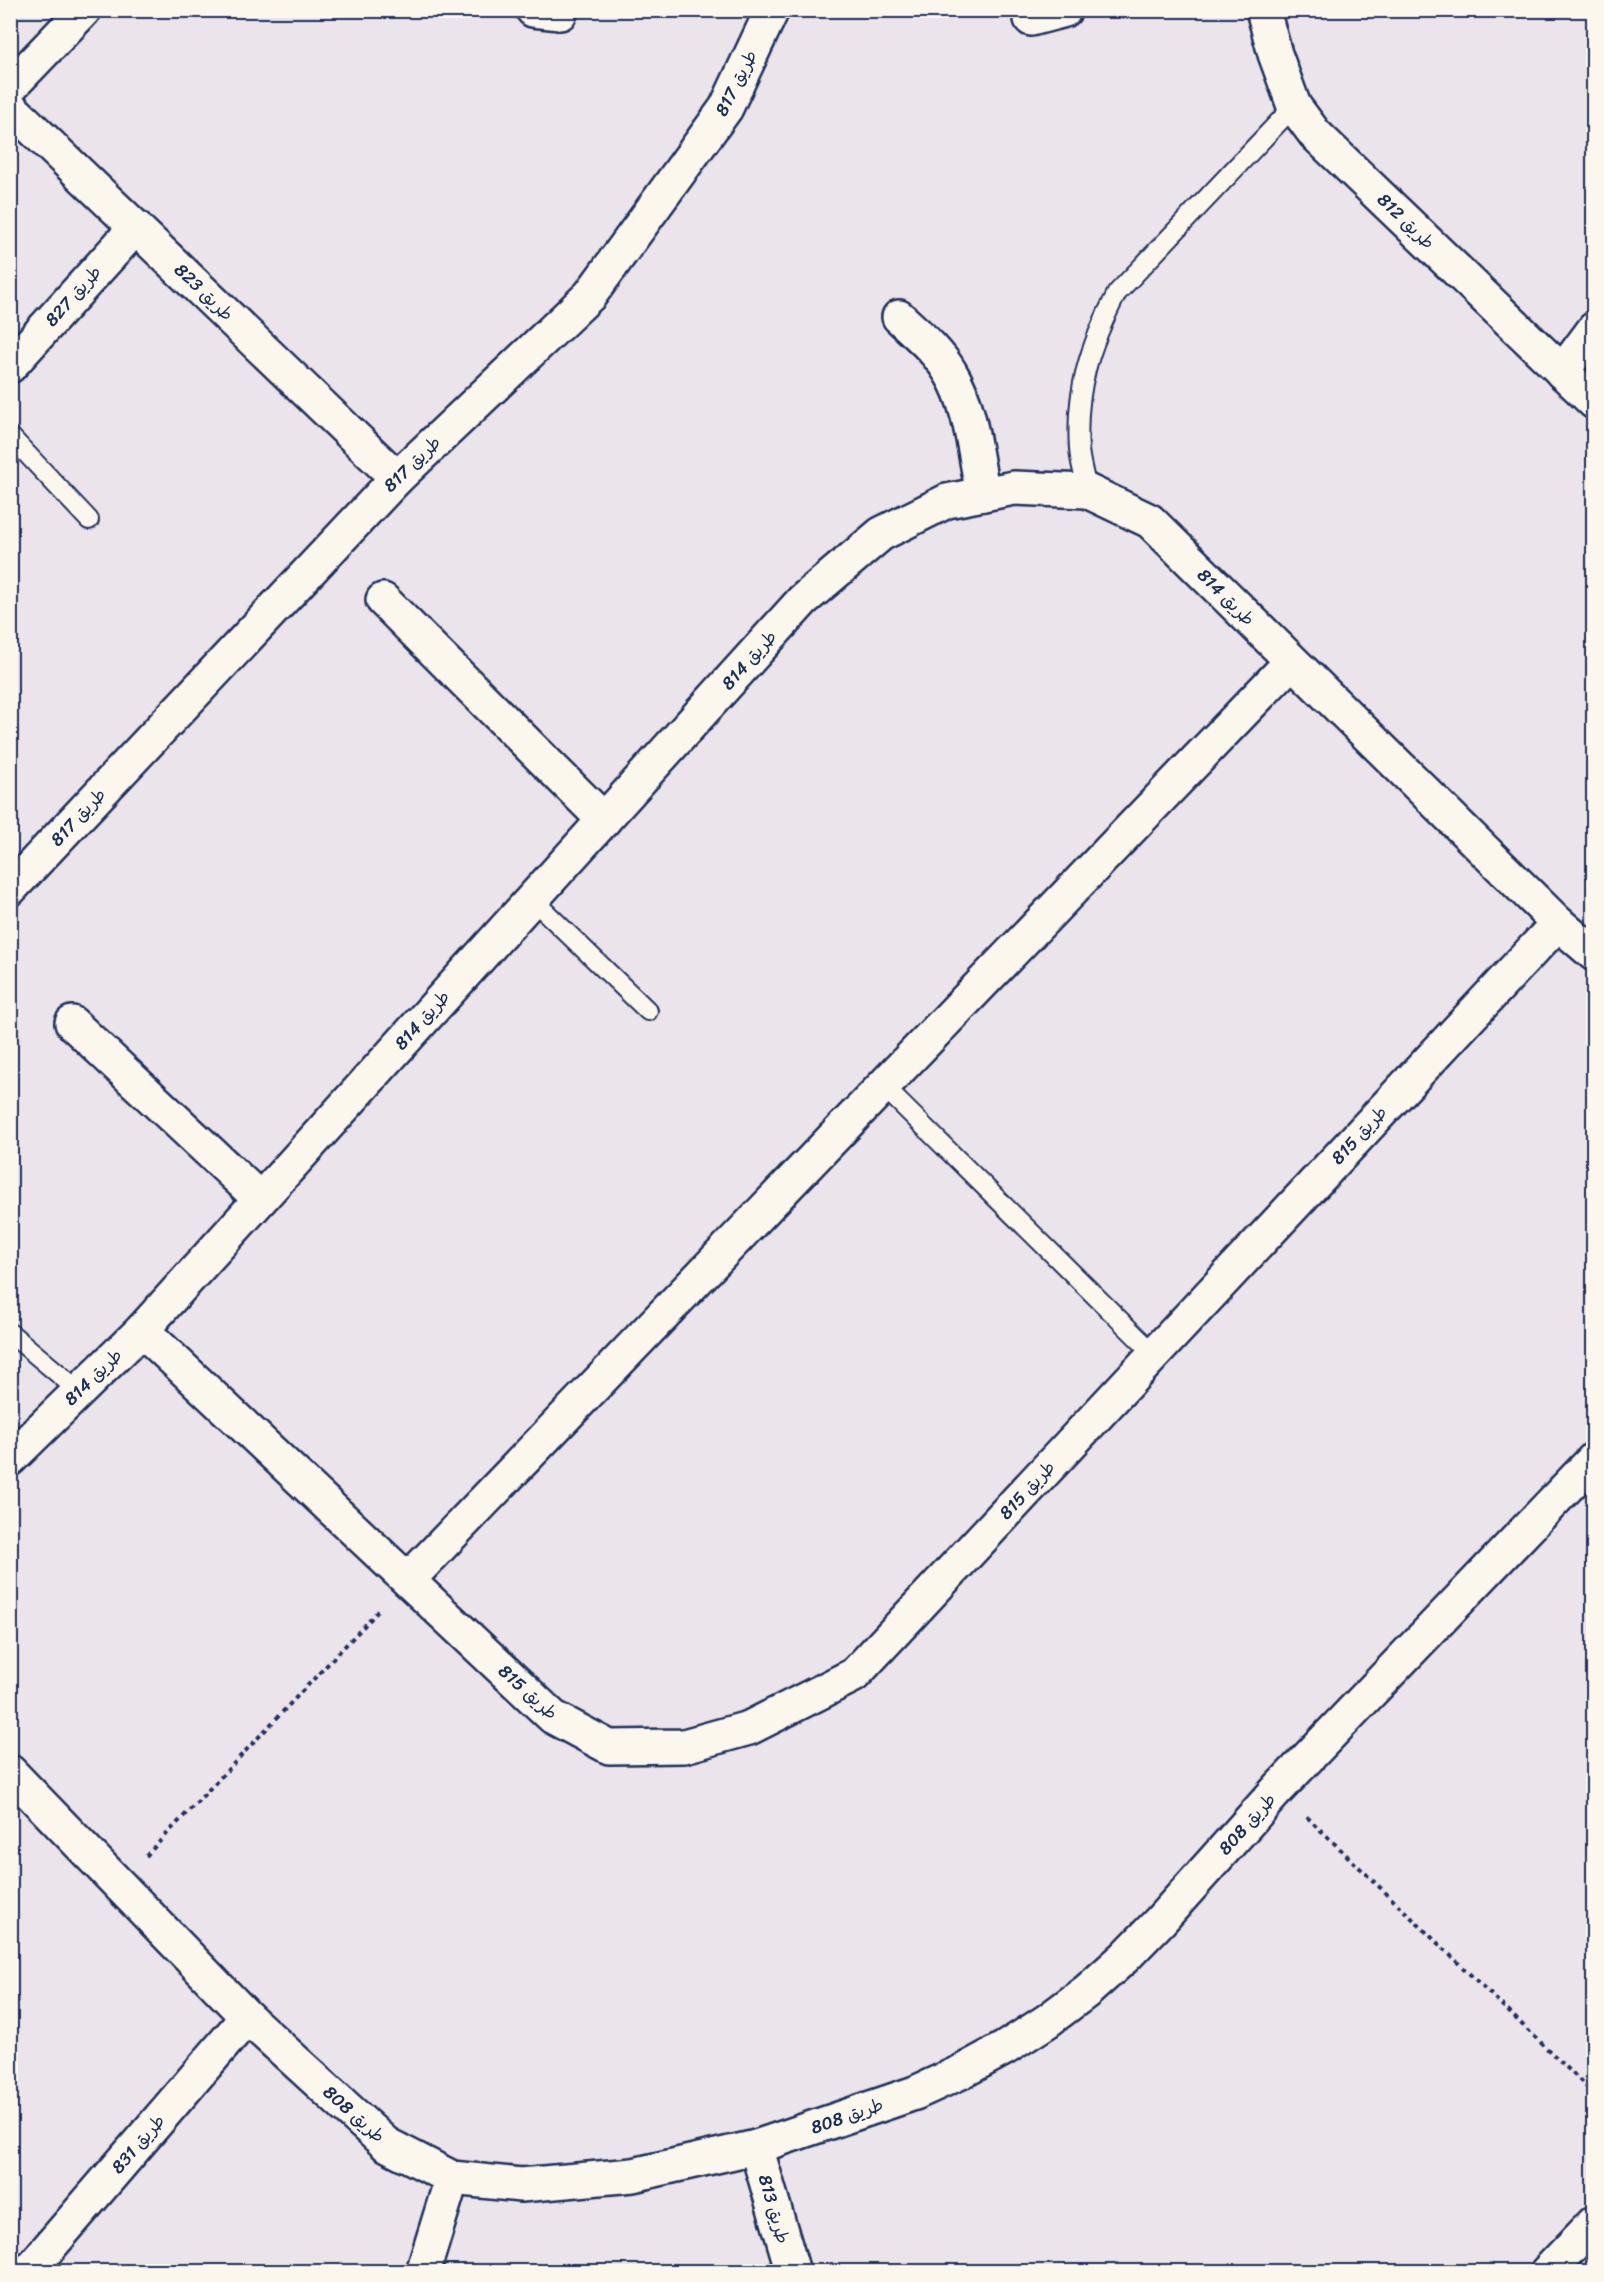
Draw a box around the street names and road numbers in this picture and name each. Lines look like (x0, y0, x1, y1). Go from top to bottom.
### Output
street label: طريق 817 (706, 44, 766, 122)
street label: طريق 812 (1369, 185, 1443, 257)
street label: طريق 823 (166, 255, 242, 329)
street label: طريق 827 (36, 258, 110, 334)
street label: طريق 817 (375, 428, 449, 500)
street label: طريق 814 (1189, 560, 1263, 634)
street label: طريق 814 (713, 622, 785, 698)
street label: طريق 817 (42, 780, 114, 854)
street label: طريق 814 (386, 982, 458, 1058)
street label: طريق 815 (1323, 1098, 1395, 1172)
street label: طريق 814 (56, 1340, 130, 1414)
street label: طريق 815 (991, 1453, 1063, 1527)
street label: طريق 815 (491, 1656, 565, 1728)
street label: طريق 808 (1210, 1785, 1284, 1863)
street label: طريق 808 (315, 2077, 393, 2151)
street label: طريق 808 (806, 2089, 888, 2143)
street label: طريق 831 (103, 2107, 173, 2181)
street label: طريق 813 (749, 2170, 799, 2248)

